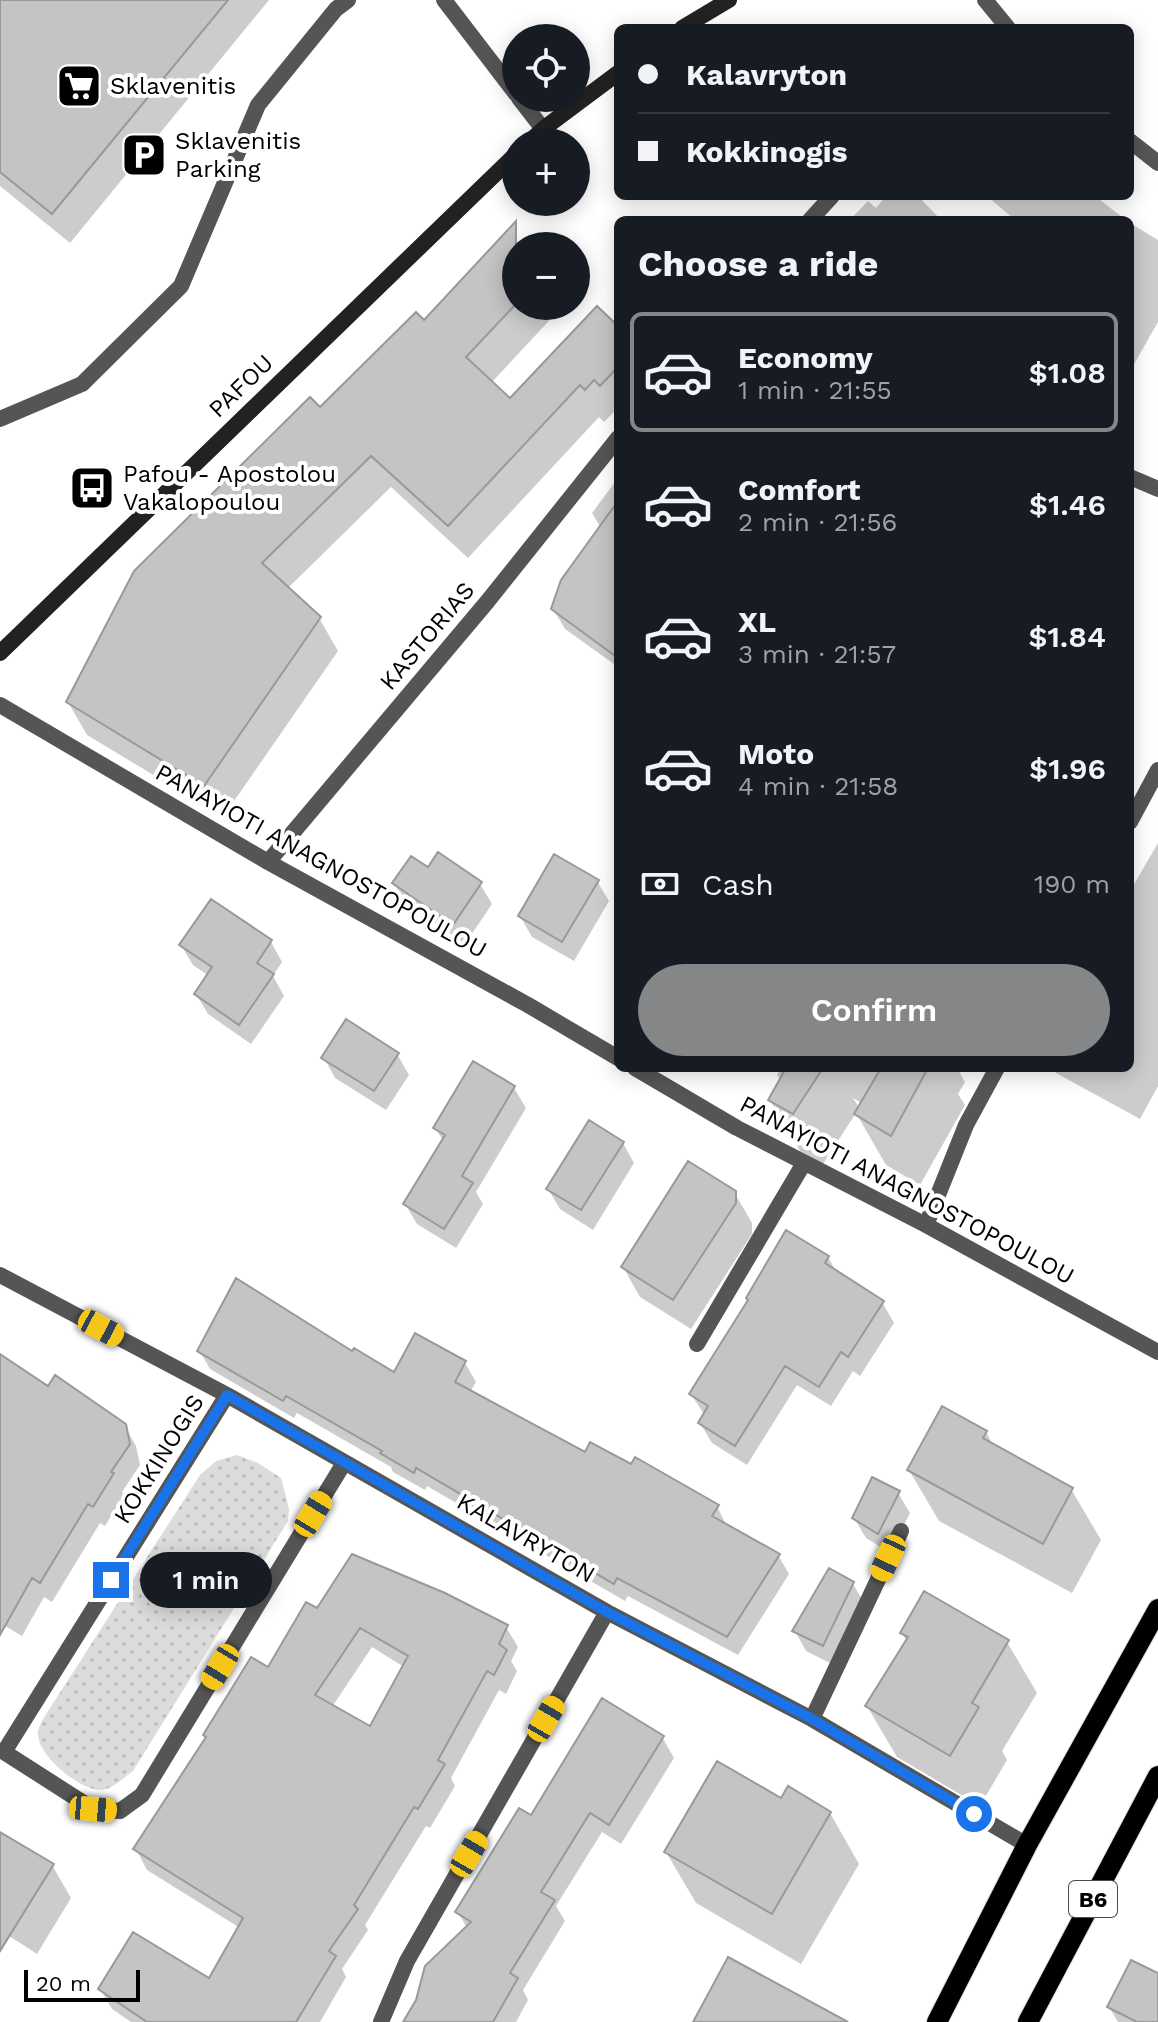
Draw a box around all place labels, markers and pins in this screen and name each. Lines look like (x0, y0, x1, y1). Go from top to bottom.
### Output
supermarket icon: Sklavenitis (55, 62, 103, 110)
place label: Sklavenitis (110, 72, 236, 100)
place label: Sklavenitis Parking (175, 127, 301, 183)
parking icon: Sklavenitis Parking (120, 131, 168, 179)
place label: Pafou - Apostolou Vakalopoulou (123, 460, 336, 516)
bus stop icon: Pafou - Apostolou Vakalopoulou (68, 464, 116, 512)

